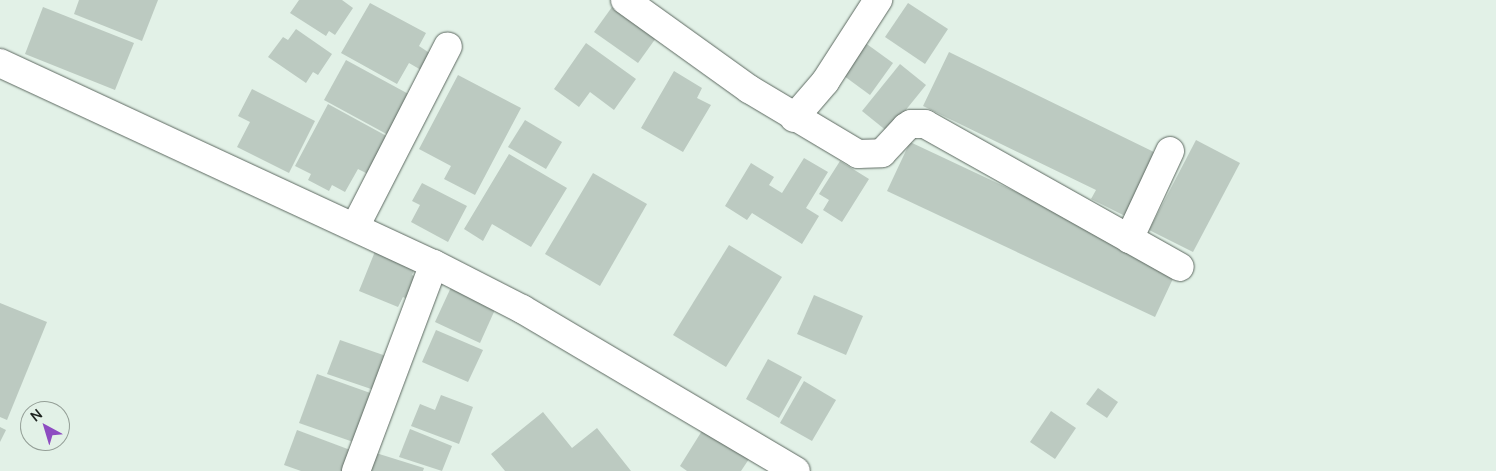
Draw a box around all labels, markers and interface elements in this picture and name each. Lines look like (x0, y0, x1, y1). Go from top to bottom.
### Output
north arrow (20, 401, 70, 451)
text: N (26, 404, 46, 425)

